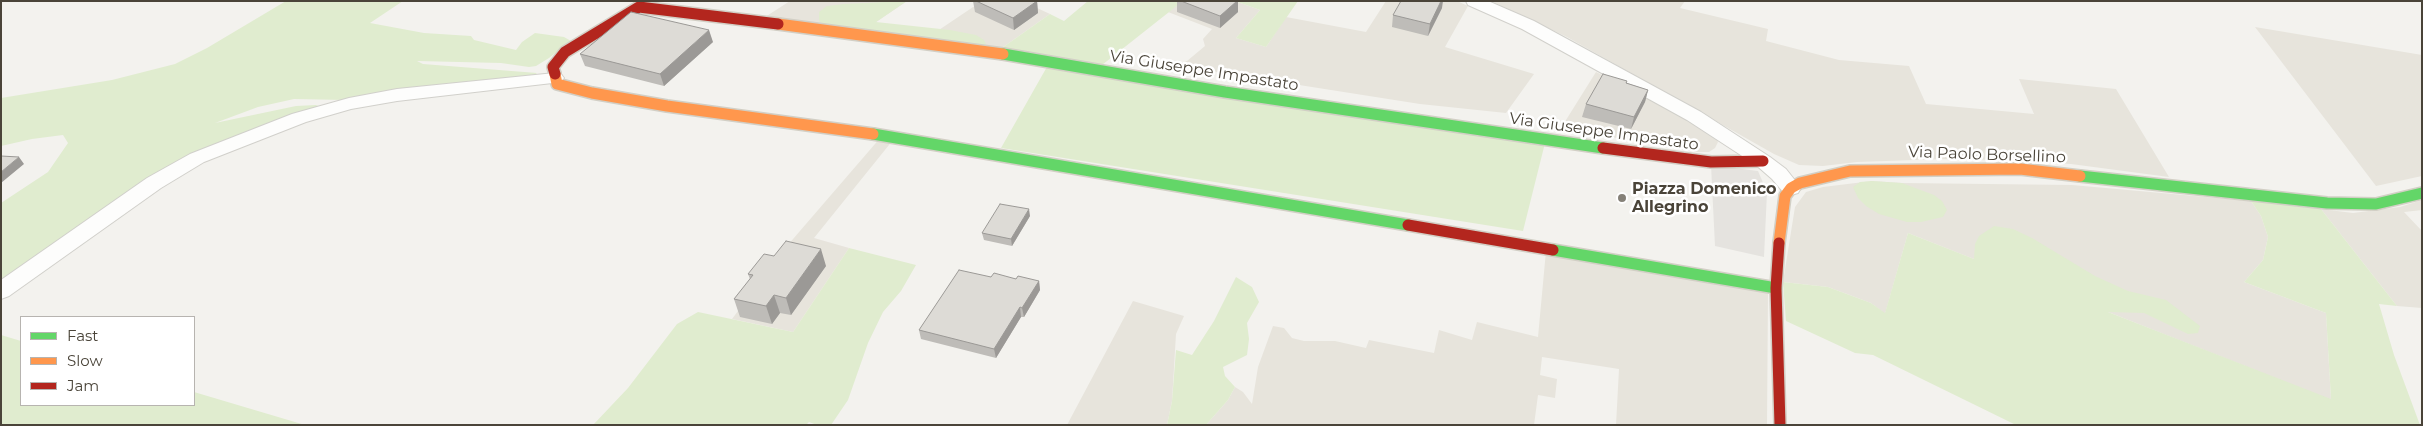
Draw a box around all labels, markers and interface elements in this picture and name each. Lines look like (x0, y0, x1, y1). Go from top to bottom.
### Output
street label: Via Giuseppe Impastato (1108, 47, 1300, 95)
street label: Via Giuseppe Impastato (1508, 109, 1700, 155)
street label: Via Paolo Borsellino (1908, 143, 2066, 167)
place label: Piazza Domenico Allegrino (1632, 179, 1777, 217)
marker: Piazza Domenico Allegrino (1616, 192, 1628, 204)
legend (20, 316, 195, 406)
text: Fast (67, 326, 98, 345)
text: Slow (67, 351, 103, 370)
text: Jam (67, 376, 99, 395)

